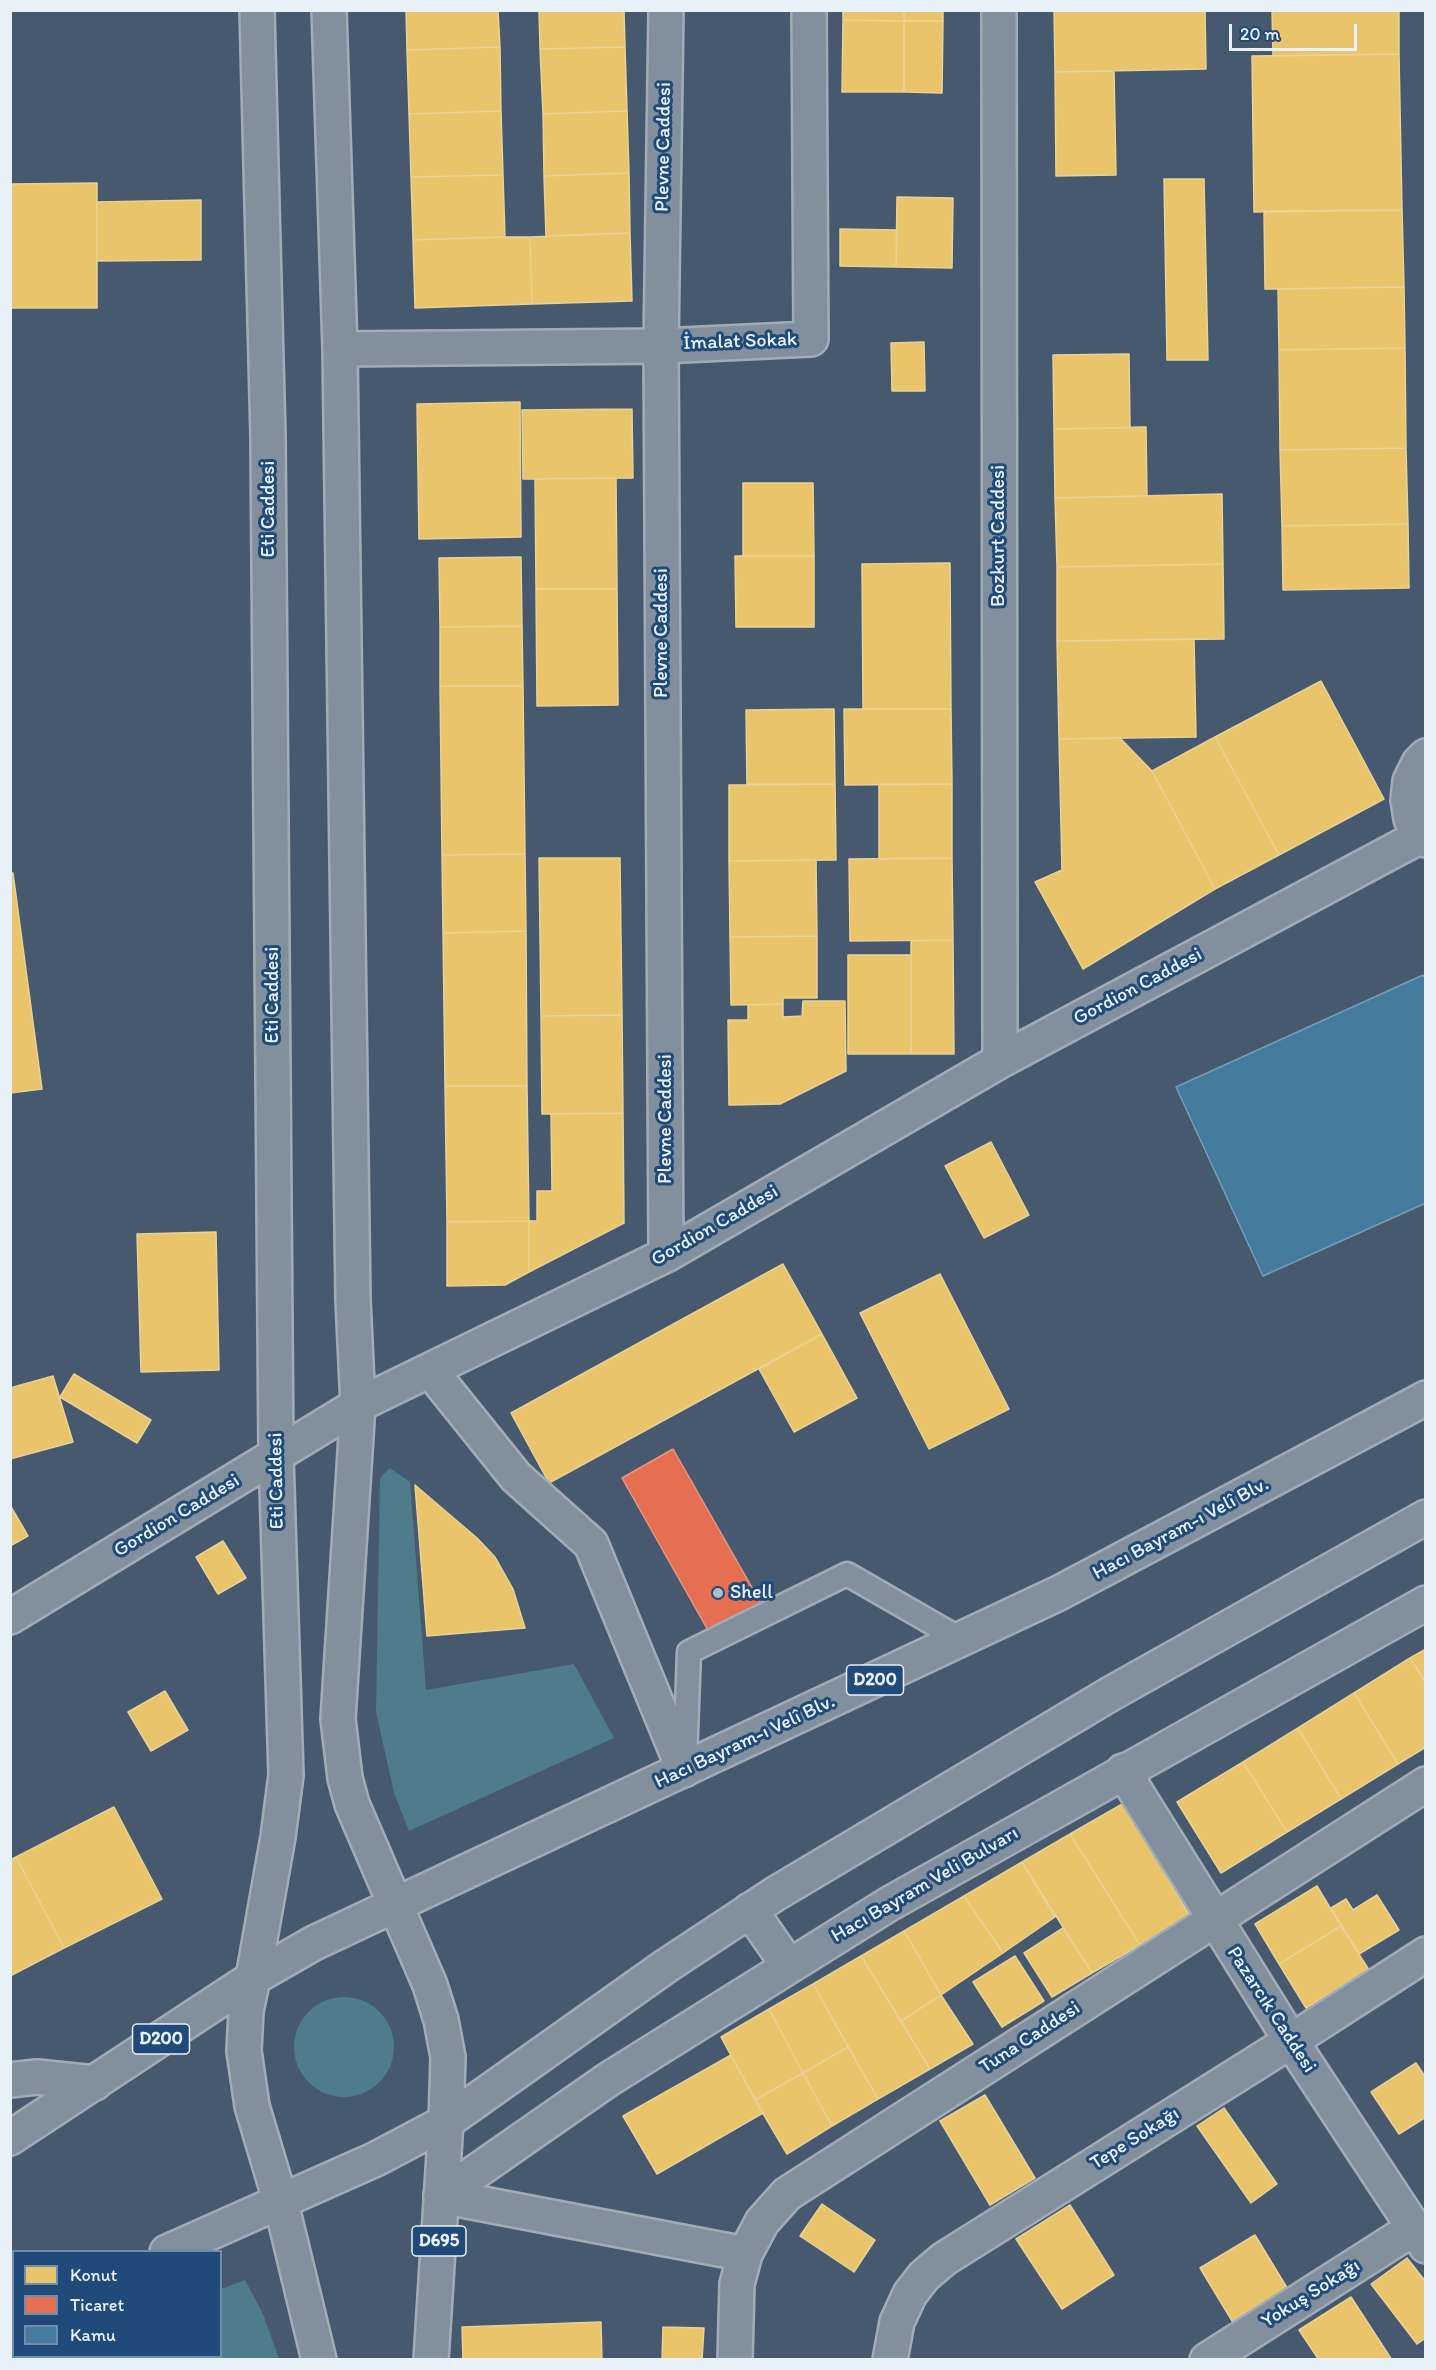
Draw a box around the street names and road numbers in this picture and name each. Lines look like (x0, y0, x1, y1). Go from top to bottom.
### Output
street label: Plevne Caddesi (651, 82, 677, 212)
street label: İmalat Sokak (683, 328, 797, 356)
street label: Eti Caddesi (257, 461, 281, 557)
street label: Bozkurt Caddesi (987, 465, 1011, 607)
street label: Plevne Caddesi (650, 568, 674, 698)
street label: Gordion Caddesi (1070, 943, 1206, 1031)
street label: Eti Caddesi (261, 947, 285, 1043)
street label: Plevne Caddesi (654, 1054, 678, 1184)
street label: Gordion Caddesi (647, 1180, 783, 1272)
street label: Eti Caddesi (264, 1432, 290, 1530)
street label: Gordion Caddesi (110, 1469, 244, 1563)
street label: Hacı Bayram-ı Velî Blv. (1089, 1472, 1273, 1586)
road number: D200 (846, 1665, 904, 1695)
street label: Hacı Bayram-ı Velî Blv. (651, 1690, 839, 1794)
street label: Hacı Bayram Veli Bulvarı (827, 1822, 1023, 1948)
street label: Pazarcık Caddesi (1221, 1942, 1321, 2078)
street label: Tuna Caddesi (975, 1997, 1085, 2079)
road number: D200 (132, 2024, 190, 2054)
street label: Tepe Sokağı (1086, 2102, 1184, 2176)
road number: D695 (412, 2226, 466, 2256)
street label: Yokuş Sokağı (1257, 2254, 1365, 2334)

